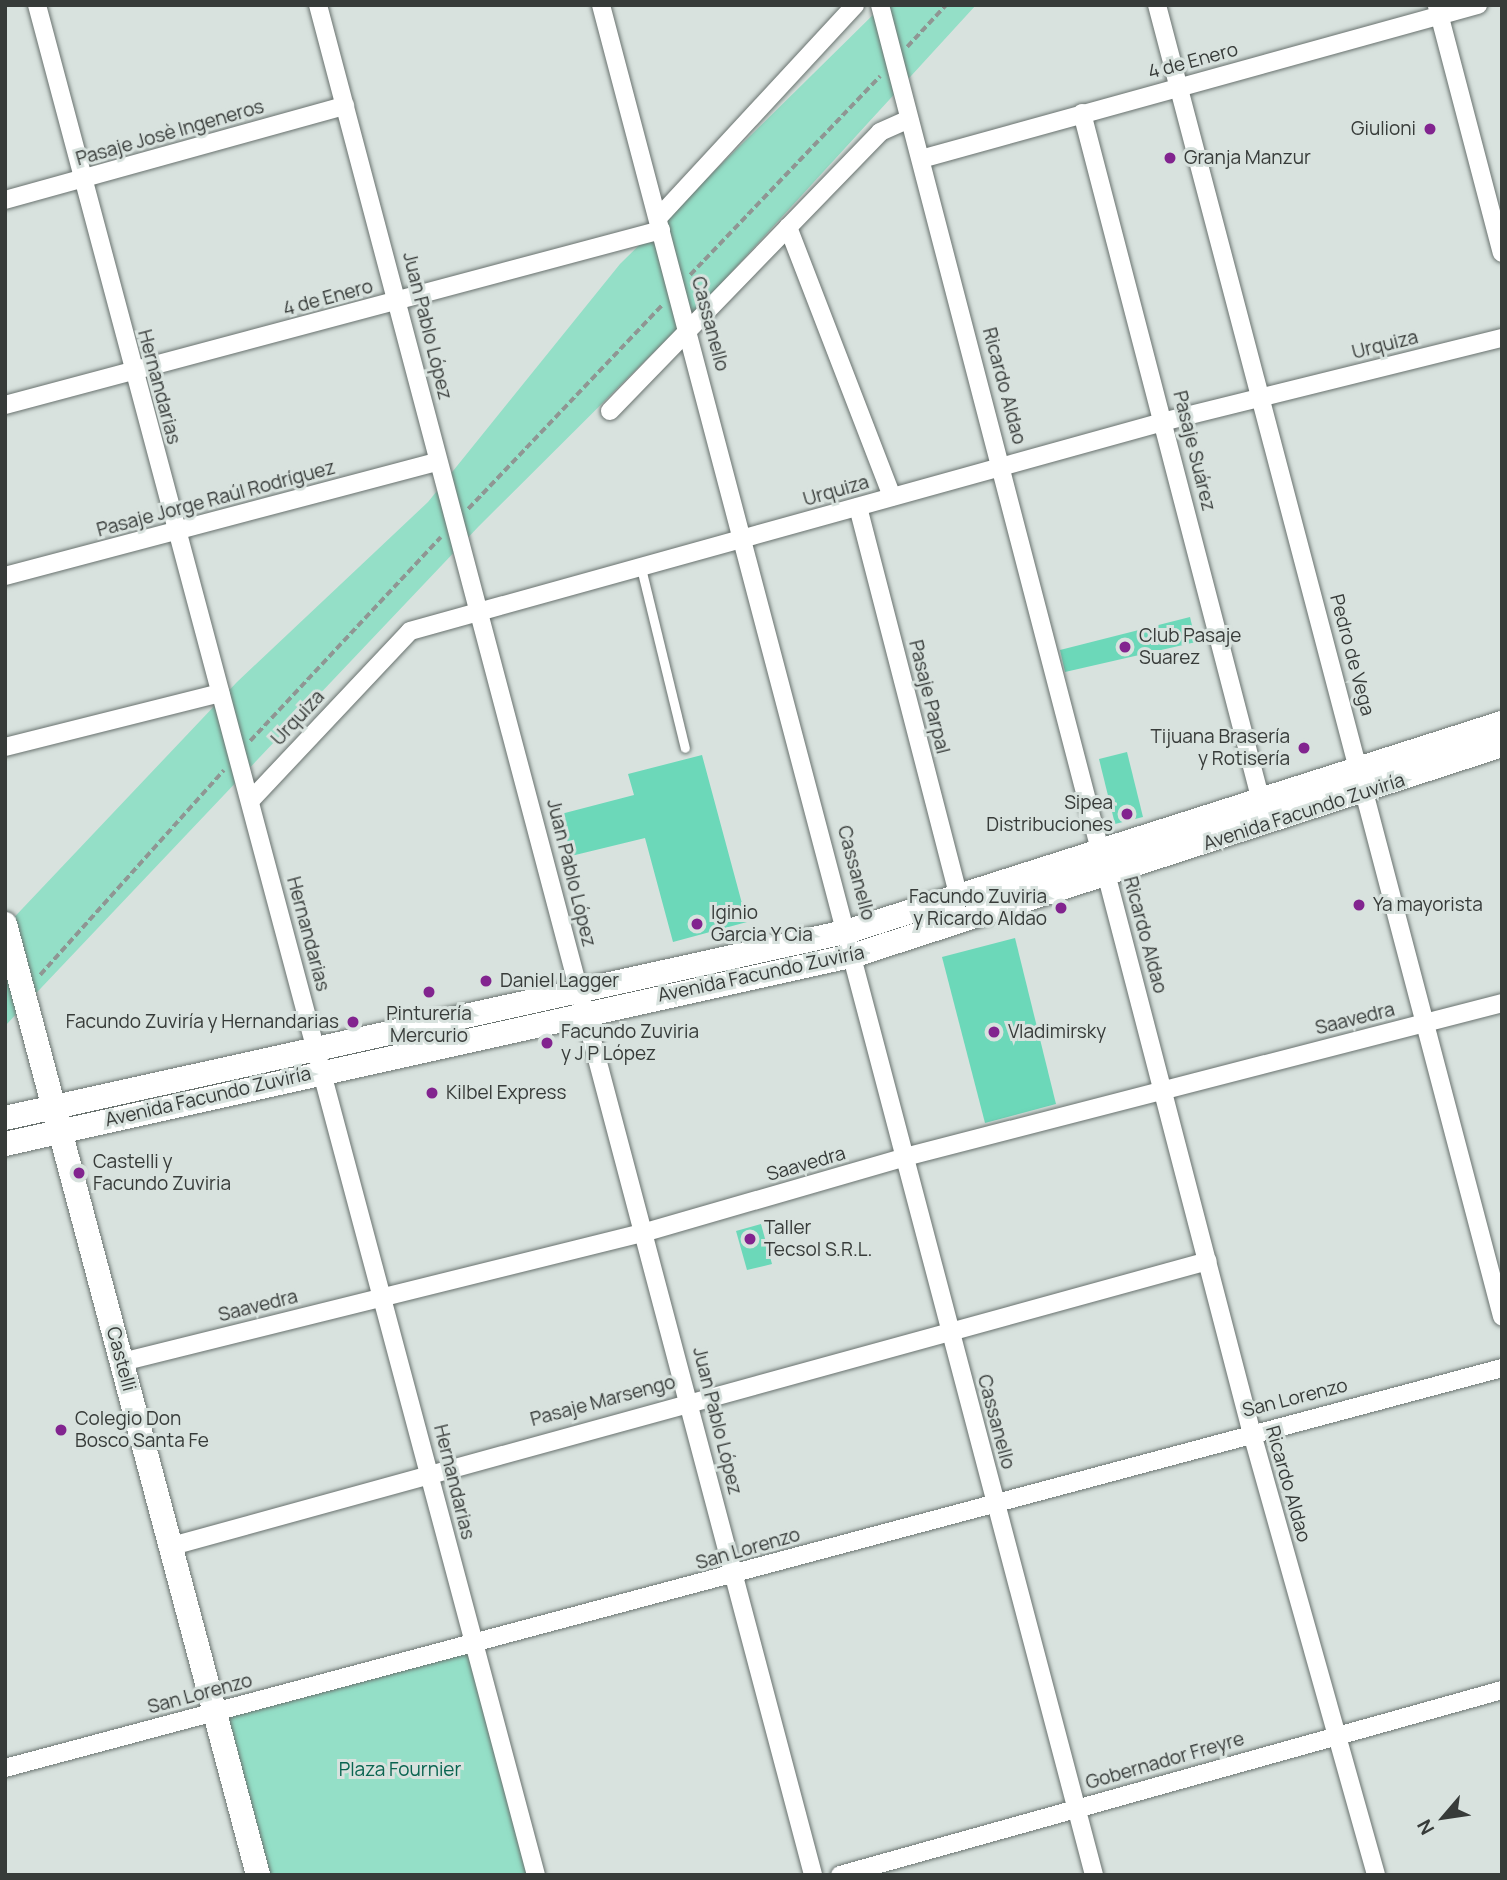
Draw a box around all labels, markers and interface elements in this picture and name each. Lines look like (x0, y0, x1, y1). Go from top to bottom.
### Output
street label: 4 de Enero (1146, 38, 1240, 84)
street label: Pasaje Josè Ingeneros (73, 95, 267, 171)
place label: Giulioni (1351, 118, 1416, 140)
marker: Giulioni (1422, 121, 1438, 137)
place label: Granja Manzur (1184, 147, 1311, 169)
marker: Granja Manzur (1162, 150, 1178, 166)
street label: Juan Pablo López (398, 250, 456, 402)
street label: Cassanello (686, 274, 734, 374)
street label: 4 de Enero (281, 275, 375, 321)
street label: Ricardo Aldao (977, 325, 1031, 447)
street label: Urquiza (1350, 326, 1420, 364)
street label: Hernandarias (133, 327, 185, 447)
street label: Pasaje Suárez (1168, 388, 1220, 514)
street label: Pasaje Jorge Raúl Rodríguez (94, 456, 338, 542)
street label: Urquiza (801, 471, 871, 511)
street label: Pedro de Vega (1325, 592, 1379, 718)
place label: Club Pasaje Suarez (1139, 625, 1241, 669)
street label: Pasaje Parpal (904, 638, 954, 756)
marker: Club Pasaje Suarez (1117, 639, 1133, 655)
street label: Urquiza (267, 686, 329, 750)
place label: Tijuana Brasería y Rotisería (1150, 726, 1290, 770)
marker: Tijuana Brasería y Rotisería (1296, 740, 1312, 756)
street label: Avenida Facundo Zuviría (1200, 769, 1408, 855)
place label: Sipea Distribuciones (986, 792, 1113, 836)
street label: Juan Pablo López (542, 797, 600, 949)
marker: Sipea Distribuciones (1119, 806, 1135, 822)
street label: Cassanello (832, 823, 880, 923)
street label: Hernandarias (282, 874, 334, 994)
street label: Ricardo Aldao (1118, 874, 1172, 996)
place label: Facundo Zuviria y Ricardo Aldao (909, 886, 1047, 930)
place label: Ya mayorista (1373, 894, 1483, 916)
marker: Ya mayorista (1351, 897, 1367, 913)
marker: Facundo Zuviria y Ricardo Aldao (1053, 900, 1069, 916)
place label: Iginio Garcia Y Cia (711, 902, 814, 946)
marker: Iginio Garcia Y Cia (689, 916, 705, 932)
street label: Avenida Facundo Zuviría (656, 941, 866, 1007)
place label: Daniel Lagger (500, 970, 619, 992)
marker: Daniel Lagger (478, 973, 494, 989)
marker: Pinturería Mercurio (421, 984, 437, 1000)
street label: Saavedra (1313, 998, 1397, 1040)
place label: Pinturería Mercurio (386, 1003, 472, 1047)
place label: Facundo Zuviría y Hernandarias (66, 1011, 339, 1033)
marker: Facundo Zuviría y Hernandarias (345, 1014, 361, 1030)
place label: Facundo Zuviria y J P López (561, 1021, 699, 1065)
place label: Vladimirsky (1008, 1021, 1106, 1043)
marker: Vladimirsky (986, 1024, 1002, 1040)
marker: Facundo Zuviria y J P López (539, 1035, 555, 1051)
street label: Avenida Facundo Zuviría (103, 1062, 313, 1132)
place label: Kilbel Express (446, 1082, 567, 1104)
marker: Kilbel Express (424, 1085, 440, 1101)
street label: Saavedra (764, 1142, 848, 1186)
place label: Castelli y Facundo Zuviria (93, 1151, 231, 1195)
marker: Castelli y Facundo Zuviria (71, 1165, 87, 1181)
place label: Taller Tecsol S.R.L. (764, 1217, 872, 1261)
marker: Taller Tecsol S.R.L. (742, 1231, 758, 1247)
street label: Saavedra (216, 1285, 300, 1327)
street label: Castelli (101, 1324, 141, 1394)
street label: Juan Pablo López (688, 1345, 746, 1497)
street label: Pasaje Marsengo (528, 1371, 678, 1431)
street label: Cassanello (972, 1372, 1020, 1472)
street label: San Lorenzo (1240, 1374, 1350, 1422)
place label: Colegio Don Bosco Santa Fe (75, 1408, 209, 1452)
marker: Colegio Don Bosco Santa Fe (53, 1422, 69, 1438)
street label: Hernandarias (429, 1422, 479, 1542)
street label: Ricardo Aldao (1261, 1423, 1315, 1545)
street label: San Lorenzo (693, 1523, 803, 1575)
street label: San Lorenzo (145, 1669, 255, 1719)
street label: Gobernador Freyre (1083, 1727, 1247, 1795)
park label: Plaza Fournier (339, 1759, 461, 1781)
north arrow (1409, 1782, 1479, 1852)
text: N (1411, 1815, 1440, 1839)

